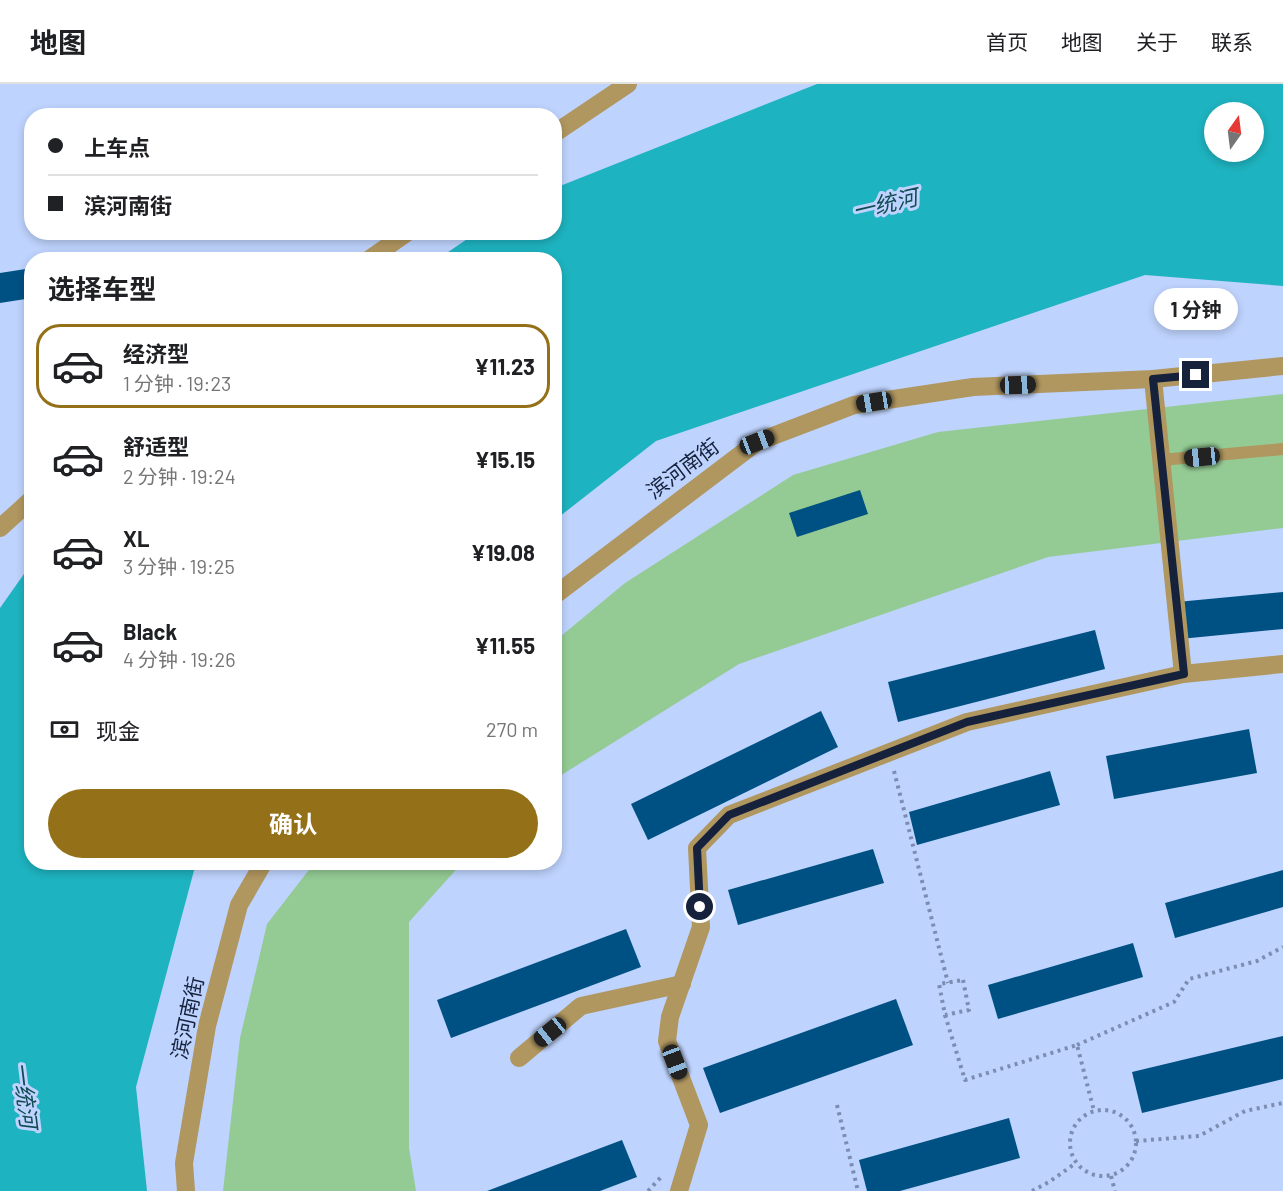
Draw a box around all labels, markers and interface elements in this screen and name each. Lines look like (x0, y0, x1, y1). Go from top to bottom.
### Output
text: 地图 (30, 25, 86, 59)
text: 首页 (986, 29, 1028, 54)
text: 地图 (1061, 29, 1103, 54)
text: 关于 (1136, 29, 1178, 54)
text: 联系 (1211, 29, 1253, 54)
north arrow (1204, 102, 1264, 162)
map controls (1204, 102, 1264, 162)
text: 上车点 (84, 134, 150, 160)
water label: 一统河 (850, 182, 924, 223)
text: 滨河南街 (84, 192, 172, 218)
text: 选择车型 (48, 272, 156, 304)
callout: 1 分钟 (1154, 288, 1238, 330)
text: 1 分钟 (1170, 297, 1222, 321)
icon: car (51, 339, 105, 393)
text: 经济型 (123, 340, 189, 366)
text: ¥11.23 (474, 353, 535, 379)
route end (1182, 361, 1209, 388)
text: 1 分钟 · 19:23 (123, 371, 231, 395)
car (1000, 375, 1036, 395)
car (855, 390, 893, 414)
car (737, 427, 777, 457)
icon: car (51, 432, 105, 486)
text: 舒适型 (123, 433, 189, 459)
street label: 滨河南街 (641, 433, 723, 503)
text: ¥15.15 (475, 446, 535, 472)
car (1183, 446, 1221, 468)
text: 2 分钟 · 19:24 (123, 464, 236, 488)
icon: car (51, 525, 105, 579)
text: XL (123, 525, 149, 551)
text: ¥19.08 (471, 539, 535, 565)
text: 3 分钟 · 19:25 (123, 554, 235, 578)
icon: car (51, 618, 105, 672)
text: Black (123, 618, 177, 644)
text: ¥11.55 (475, 632, 535, 658)
text: 4 分钟 · 19:26 (123, 647, 235, 671)
icon: cash (48, 713, 81, 746)
text: 现金 (96, 717, 140, 743)
text: 270 m (486, 717, 538, 741)
button: 确认 (48, 789, 538, 858)
route start (686, 893, 713, 920)
street label: 滨河南街 (166, 974, 207, 1061)
car (530, 1014, 570, 1050)
car (660, 1042, 690, 1082)
water label: 一统河 (9, 1061, 43, 1133)

